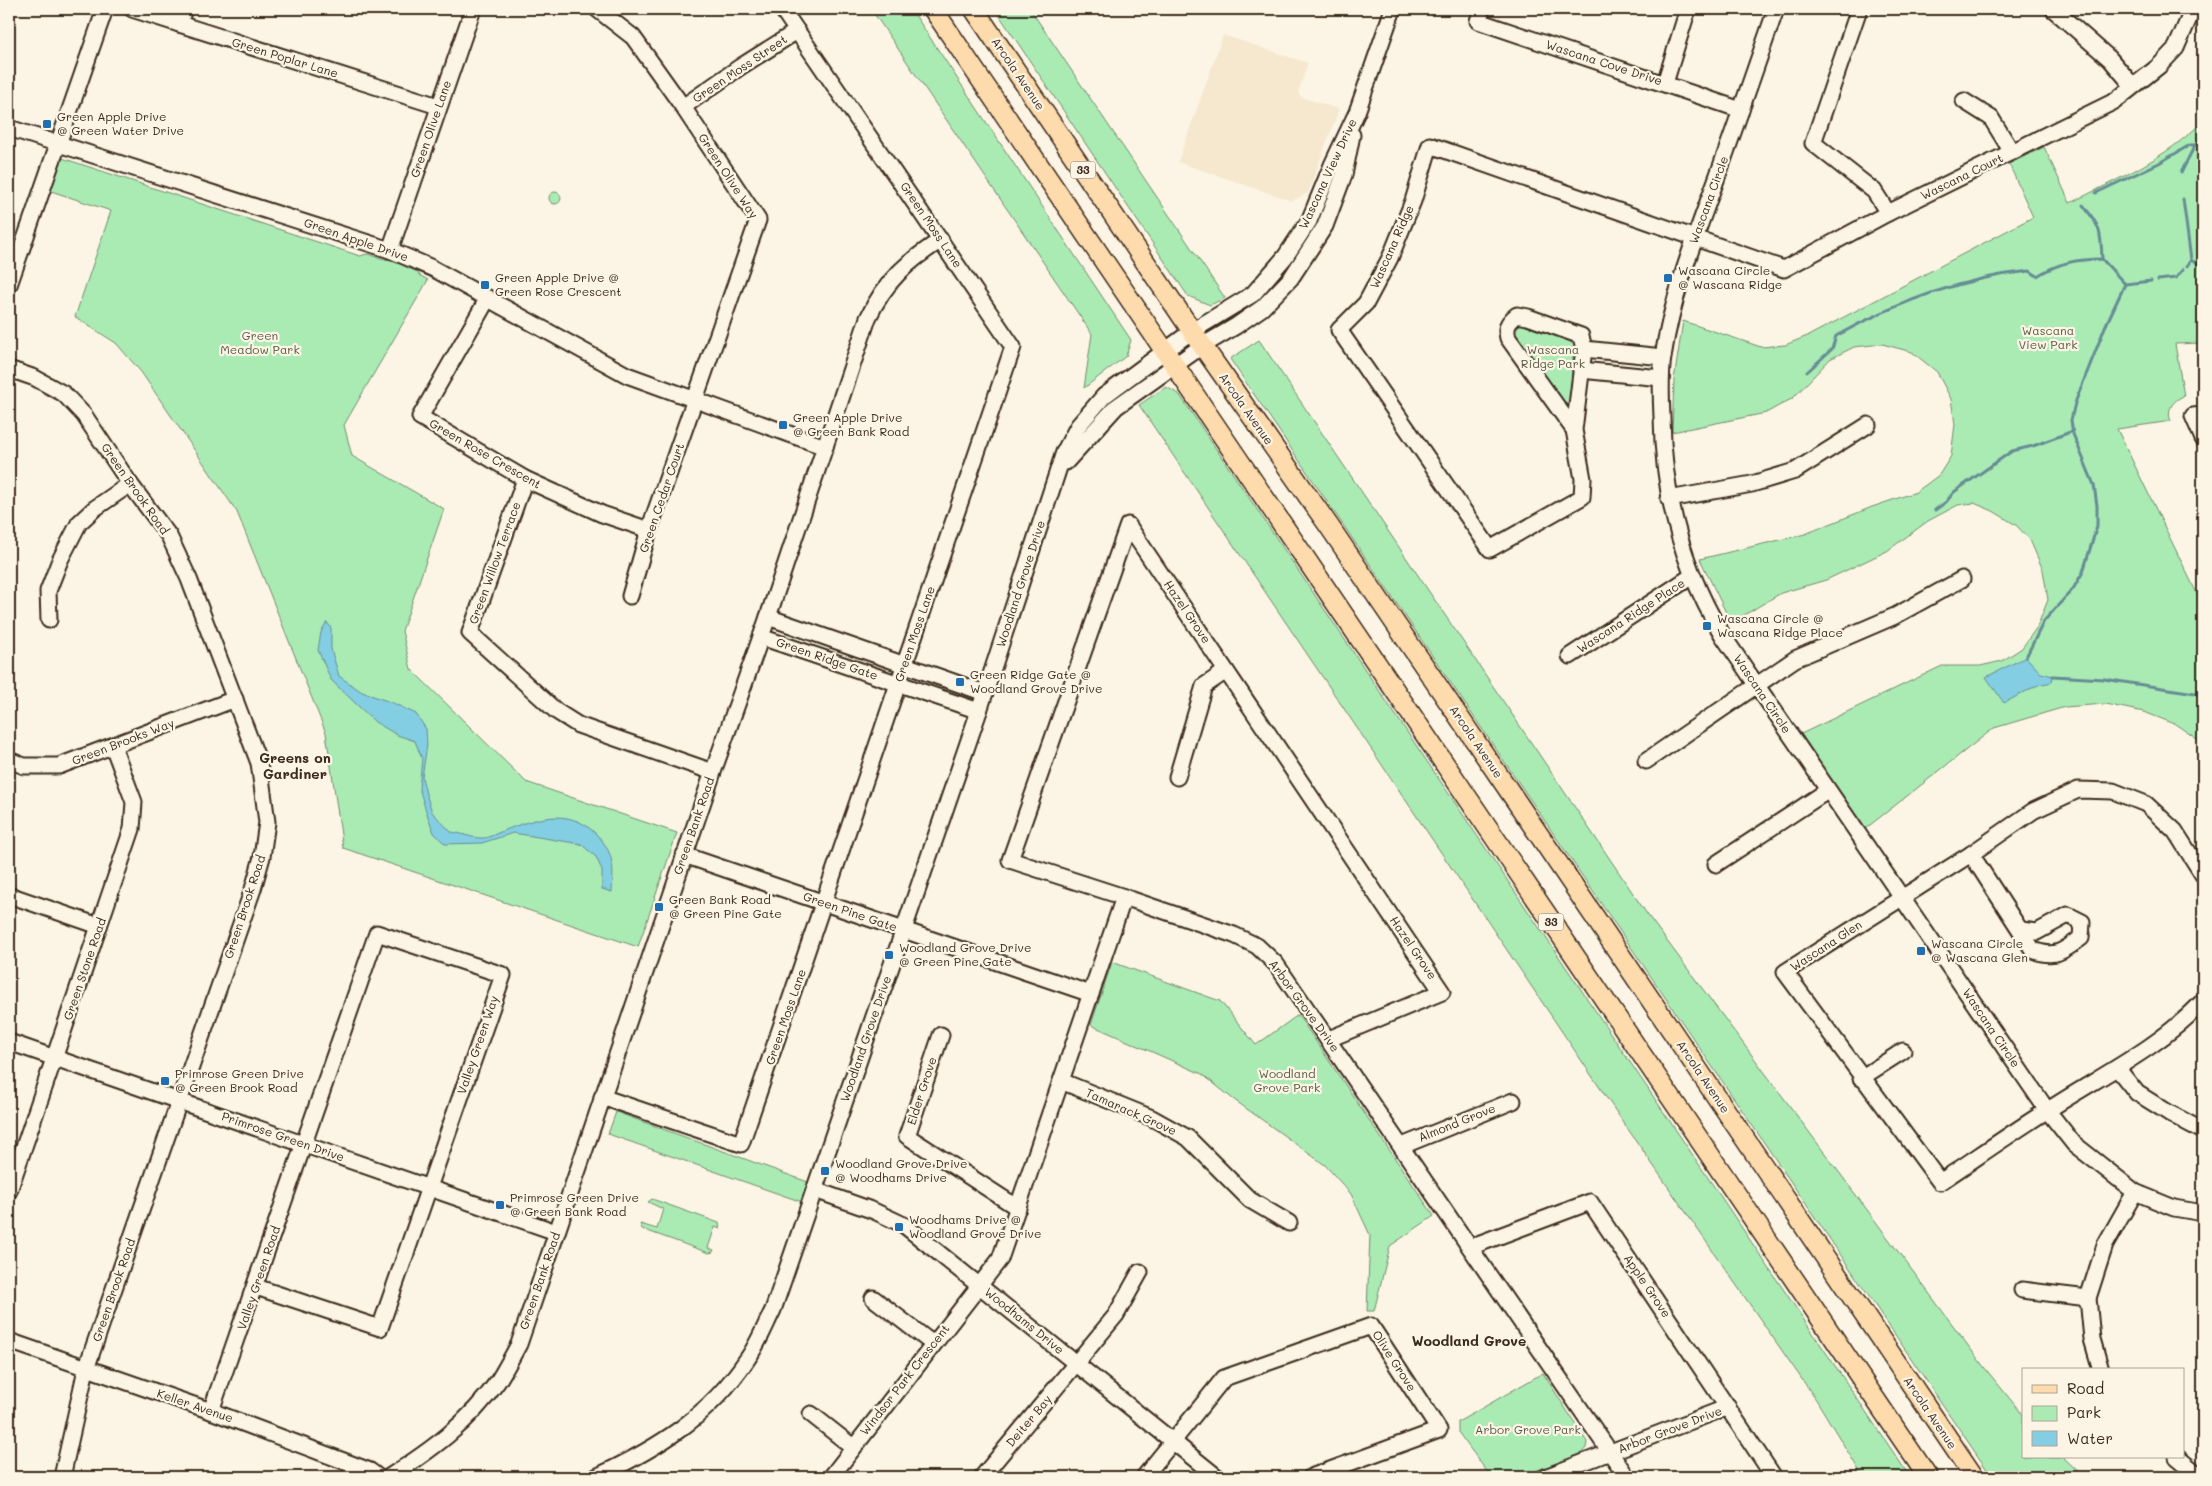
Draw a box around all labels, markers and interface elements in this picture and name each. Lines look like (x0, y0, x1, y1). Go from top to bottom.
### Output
street label: Green Moss Street (689, 31, 790, 106)
street label: Green Poplar Lane (230, 33, 340, 81)
street label: Arcola Avenue (989, 34, 1049, 113)
street label: Wascana Cove Drive (1544, 36, 1664, 88)
street label: Green Olive Lane (406, 78, 454, 179)
place label: Green Apple Drive @ Green Water Drive (57, 108, 184, 138)
street label: Wascana View Drive (1294, 116, 1360, 231)
marker: Green Apple Drive @ Green Water Drive (41, 118, 53, 130)
street label: Green Olive Way (695, 130, 762, 221)
street label: Wascana Court (1918, 149, 2005, 203)
street label: Wascana Circle (1685, 154, 1731, 246)
road number: 33 (1070, 162, 1096, 178)
street label: Green Moss Lane (897, 178, 967, 270)
street label: Wascana Ridge (1366, 202, 1417, 291)
street label: Green Apple Drive (302, 214, 411, 264)
place label: Wascana Circle @ Wascana Ridge (1678, 262, 1782, 292)
place label: Green Apple Drive @ Green Rose Crescent (495, 269, 621, 299)
marker: Wascana Circle @ Wascana Ridge (1662, 272, 1674, 284)
marker: Green Apple Drive @ Green Rose Crescent (479, 279, 491, 291)
park label: Wascana View Park (2018, 322, 2078, 352)
park label: Green Meadow Park (220, 327, 300, 357)
park label: Wascana Ridge Park (1521, 341, 1585, 371)
street label: Arcola Avenue (1216, 369, 1278, 448)
place label: Green Apple Drive @ Green Bank Road (793, 409, 910, 439)
street label: Green Rose Crescent (427, 415, 544, 492)
marker: Green Apple Drive @ Green Bank Road (777, 419, 789, 431)
street label: Green Brook Road (98, 440, 174, 538)
street label: Green Cedar Court (635, 441, 687, 555)
street label: Green Willow Terrace (465, 499, 524, 626)
street label: Woodland Grove Drive (992, 518, 1048, 649)
street label: Wascana Ridge Place (1573, 574, 1688, 656)
street label: Hazel Grove (1161, 577, 1215, 646)
street label: Green Moss Lane (890, 584, 938, 684)
place label: Wascana Circle @ Wascana Ridge Place (1717, 610, 1843, 640)
marker: Wascana Circle @ Wascana Ridge Place (1701, 620, 1713, 632)
street label: Green Ridge Gate (774, 633, 880, 683)
street label: Wascana Circle (1730, 651, 1795, 736)
place label: Green Ridge Gate @ Woodland Grove Drive (970, 666, 1102, 696)
marker: Green Ridge Gate @ Woodland Grove Drive (954, 676, 966, 688)
street label: Arcola Avenue (1447, 702, 1507, 781)
street label: Green Brooks Way (69, 714, 176, 768)
district label: Greens on Gardiner (259, 748, 331, 783)
street label: Green Bank Road (669, 775, 717, 876)
street label: Green Brook Road (220, 852, 268, 961)
street label: Green Pine Gate (801, 887, 899, 935)
place label: Green Bank Road @ Green Pine Gate (669, 891, 782, 921)
marker: Green Bank Road @ Green Pine Gate (653, 901, 665, 913)
street label: Hazel Grove (1387, 913, 1441, 982)
road number: 33 (1538, 914, 1564, 930)
street label: Green Stone Road (59, 915, 109, 1022)
street label: Wascana Glen (1787, 916, 1864, 974)
place label: Wascana Circle @ Wascana Glen (1931, 935, 2028, 965)
place label: Woodland Grove Drive @ Green Pine Gate (899, 939, 1031, 969)
marker: Wascana Circle @ Wascana Glen (1915, 945, 1927, 957)
marker: Woodland Grove Drive @ Green Pine Gate (883, 949, 895, 961)
street label: Arbor Grove Drive (1266, 956, 1344, 1055)
street label: Green Moss Lane (761, 967, 809, 1067)
street label: Woodland Grove Drive (836, 974, 894, 1104)
street label: Wascana Circle (1959, 985, 2024, 1070)
street label: Valley Green Way (453, 993, 501, 1096)
street label: Arcola Avenue (1674, 1037, 1734, 1116)
street label: Elder Grove (903, 1055, 940, 1127)
place label: Primrose Green Drive @ Green Brook Road (175, 1065, 304, 1095)
park label: Woodland Grove Park (1254, 1065, 1320, 1095)
marker: Primrose Green Drive @ Green Brook Road (159, 1075, 171, 1087)
street label: Tamarack Grove (1083, 1084, 1179, 1138)
street label: Almond Grove (1416, 1099, 1498, 1145)
street label: Primrose Green Drive (220, 1108, 347, 1165)
place label: Woodland Grove Drive @ Woodhams Drive (835, 1155, 967, 1185)
marker: Woodland Grove Drive @ Woodhams Drive (819, 1165, 831, 1177)
place label: Primrose Green Drive @ Green Bank Road (510, 1189, 639, 1219)
marker: Primrose Green Drive @ Green Bank Road (494, 1199, 506, 1211)
place label: Woodhams Drive @ Woodland Grove Drive (909, 1211, 1041, 1241)
marker: Woodhams Drive @ Woodland Grove Drive (893, 1221, 905, 1233)
street label: Valley Green Road (233, 1223, 283, 1332)
street label: Green Bank Road (515, 1230, 563, 1331)
street label: Green Brook Road (88, 1236, 138, 1343)
street label: Apple Grove (1621, 1251, 1675, 1320)
street label: Woodhams Drive (982, 1283, 1068, 1357)
street label: Windsor Park Crescent (856, 1321, 953, 1438)
street label: Olive Grove (1369, 1327, 1421, 1394)
district label: Woodland Grove (1412, 1331, 1526, 1350)
legend (2022, 1368, 2184, 1458)
street label: Arcola Avenue (1901, 1373, 1961, 1452)
text: Road (2067, 1378, 2104, 1398)
street label: Keller Avenue (155, 1385, 236, 1426)
street label: Deiter Bay (1002, 1391, 1055, 1450)
street label: Arbor Grove Drive (1615, 1402, 1724, 1456)
text: Park (2067, 1402, 2101, 1422)
park label: Arbor Grove Park (1475, 1421, 1581, 1437)
text: Water (2067, 1428, 2113, 1448)

